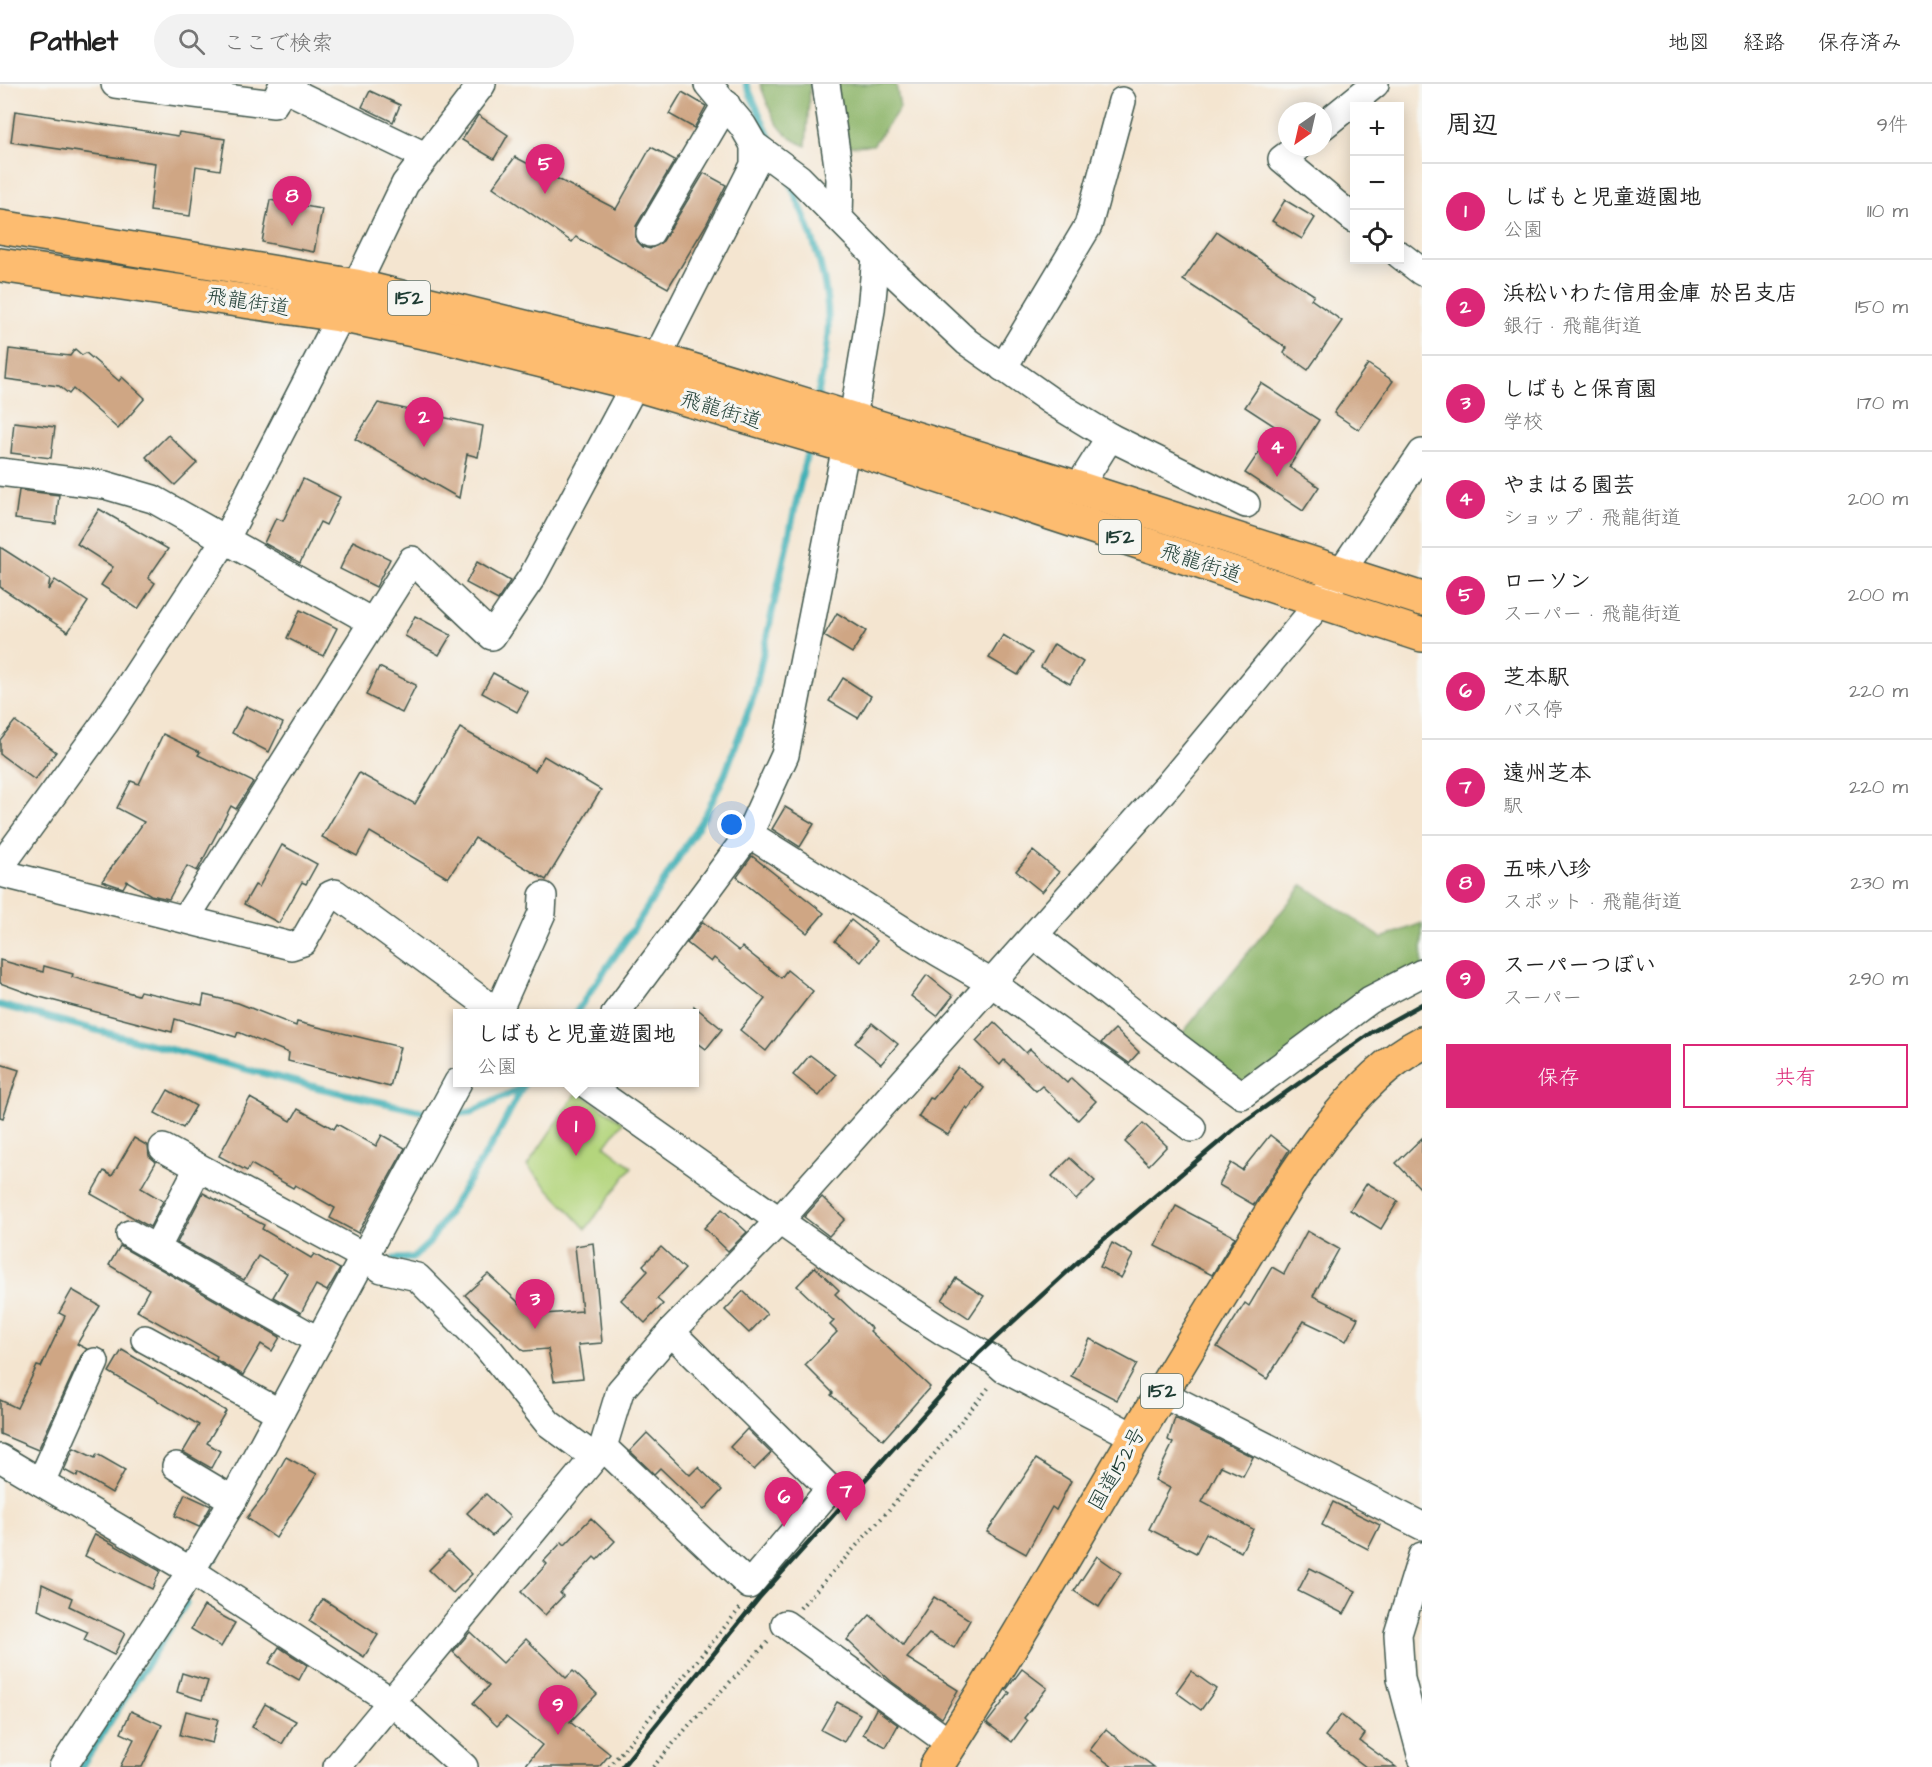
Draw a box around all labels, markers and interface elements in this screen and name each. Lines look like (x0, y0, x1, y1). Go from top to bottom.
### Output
search box (154, 14, 574, 68)
text: Pathlet (30, 22, 118, 61)
icon: search (175, 25, 208, 58)
text: ここで検索 (223, 28, 333, 59)
text: 地図 (1668, 28, 1710, 57)
text: 経路 (1743, 28, 1785, 57)
text: 保存済み (1818, 28, 1902, 57)
north arrow (1278, 102, 1332, 156)
map controls (1350, 102, 1404, 264)
button: + (1350, 102, 1404, 156)
text: 周辺 (1446, 107, 1498, 143)
text: 9件 (1877, 111, 1908, 139)
pin: 5 (526, 144, 564, 194)
button: − (1350, 156, 1404, 210)
pin: 8 (272, 176, 312, 226)
text: しばもと児童遊園地 (1503, 182, 1701, 213)
text: 1 (1464, 197, 1467, 225)
text: 110 m (1867, 197, 1908, 225)
button: locate (1350, 210, 1404, 264)
text: 公園 (1503, 216, 1543, 244)
text: 浜松いわた信用金庫 於呂支店 (1503, 278, 1798, 309)
street label: 飛龍街道 (204, 281, 292, 323)
road number: 152 (388, 281, 430, 315)
text: 2 (1460, 293, 1471, 321)
text: 150 m (1855, 293, 1908, 321)
text: 銀行 · 飛龍街道 (1503, 312, 1642, 340)
text: しばもと保育園 (1503, 374, 1657, 405)
street label: 飛龍街道 (677, 384, 765, 436)
text: 3 (1460, 389, 1471, 417)
text: 170 m (1857, 389, 1908, 417)
pin: 2 (404, 398, 444, 447)
text: 学校 (1503, 408, 1543, 436)
pin: 4 (1258, 428, 1296, 477)
text: やまはる園芸 (1503, 470, 1635, 501)
text: 4 (1459, 485, 1472, 513)
text: 200 m (1848, 485, 1908, 513)
text: ショップ · 飛龍街道 (1503, 504, 1681, 532)
road number: 152 (1099, 520, 1141, 554)
street label: 飛龍街道 (1157, 536, 1245, 590)
text: ローソン (1503, 566, 1591, 597)
text: 5 (1458, 581, 1473, 609)
text: 200 m (1848, 581, 1908, 609)
text: スーパー · 飛龍街道 (1503, 600, 1681, 628)
text: 芝本駅 (1503, 662, 1569, 693)
text: 6 (1459, 677, 1472, 705)
text: 220 m (1849, 677, 1908, 705)
text: バス停 (1503, 696, 1563, 724)
text: 遠州芝本 (1503, 758, 1591, 789)
text: 7 (1459, 773, 1472, 801)
text: 220 m (1849, 773, 1908, 801)
text: 駅 (1503, 792, 1523, 820)
your location (717, 810, 746, 839)
text: 五味八珍 (1503, 854, 1591, 885)
text: 8 (1459, 869, 1472, 897)
text: 230 m (1850, 869, 1908, 897)
text: スポット · 飛龍街道 (1503, 888, 1682, 916)
text: スーパーつぼい (1503, 950, 1656, 981)
text: 9 (1460, 965, 1471, 993)
text: 290 m (1849, 965, 1908, 993)
text: スーパー (1503, 984, 1582, 1012)
popup (453, 1009, 699, 1087)
text: しばもと児童遊園地 (477, 1019, 675, 1050)
button: 保存 (1446, 1044, 1671, 1108)
button: 共有 (1683, 1044, 1908, 1108)
text: 公園 (477, 1053, 517, 1081)
pin: 1 (556, 1106, 596, 1156)
pin: 3 (516, 1280, 554, 1329)
road number: 152 (1141, 1374, 1183, 1408)
street label: 国道152号 (1081, 1422, 1153, 1516)
pin: 7 (826, 1472, 866, 1521)
pin: 6 (764, 1478, 804, 1527)
pin: 9 (538, 1686, 578, 1735)

